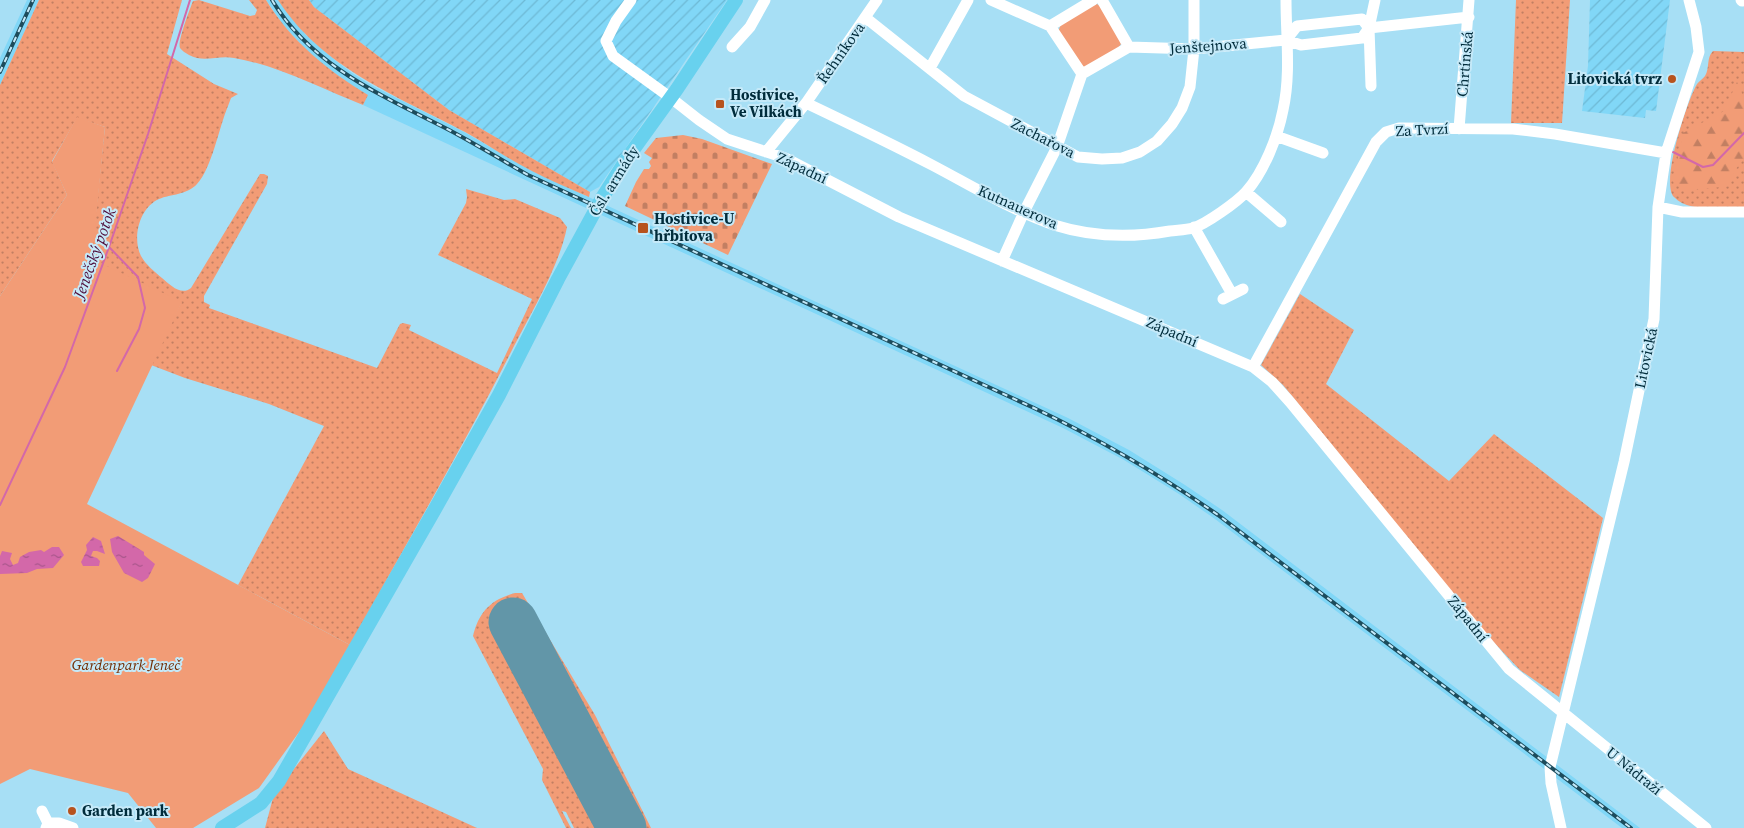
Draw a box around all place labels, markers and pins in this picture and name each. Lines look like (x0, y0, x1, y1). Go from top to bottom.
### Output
place label: Litovická tvrz (1568, 68, 1662, 89)
marker: Litovická tvrz (1666, 73, 1678, 85)
place label: Hostivice, Ve Vilkách (730, 84, 802, 122)
marker: Hostivice, Ve Vilkách (714, 98, 726, 110)
place label: Hostivice-U hřbitova (654, 208, 734, 246)
marker: Hostivice-U hřbitova (636, 221, 650, 235)
place label: Garden park (82, 800, 168, 821)
marker: Garden park (66, 805, 78, 817)

